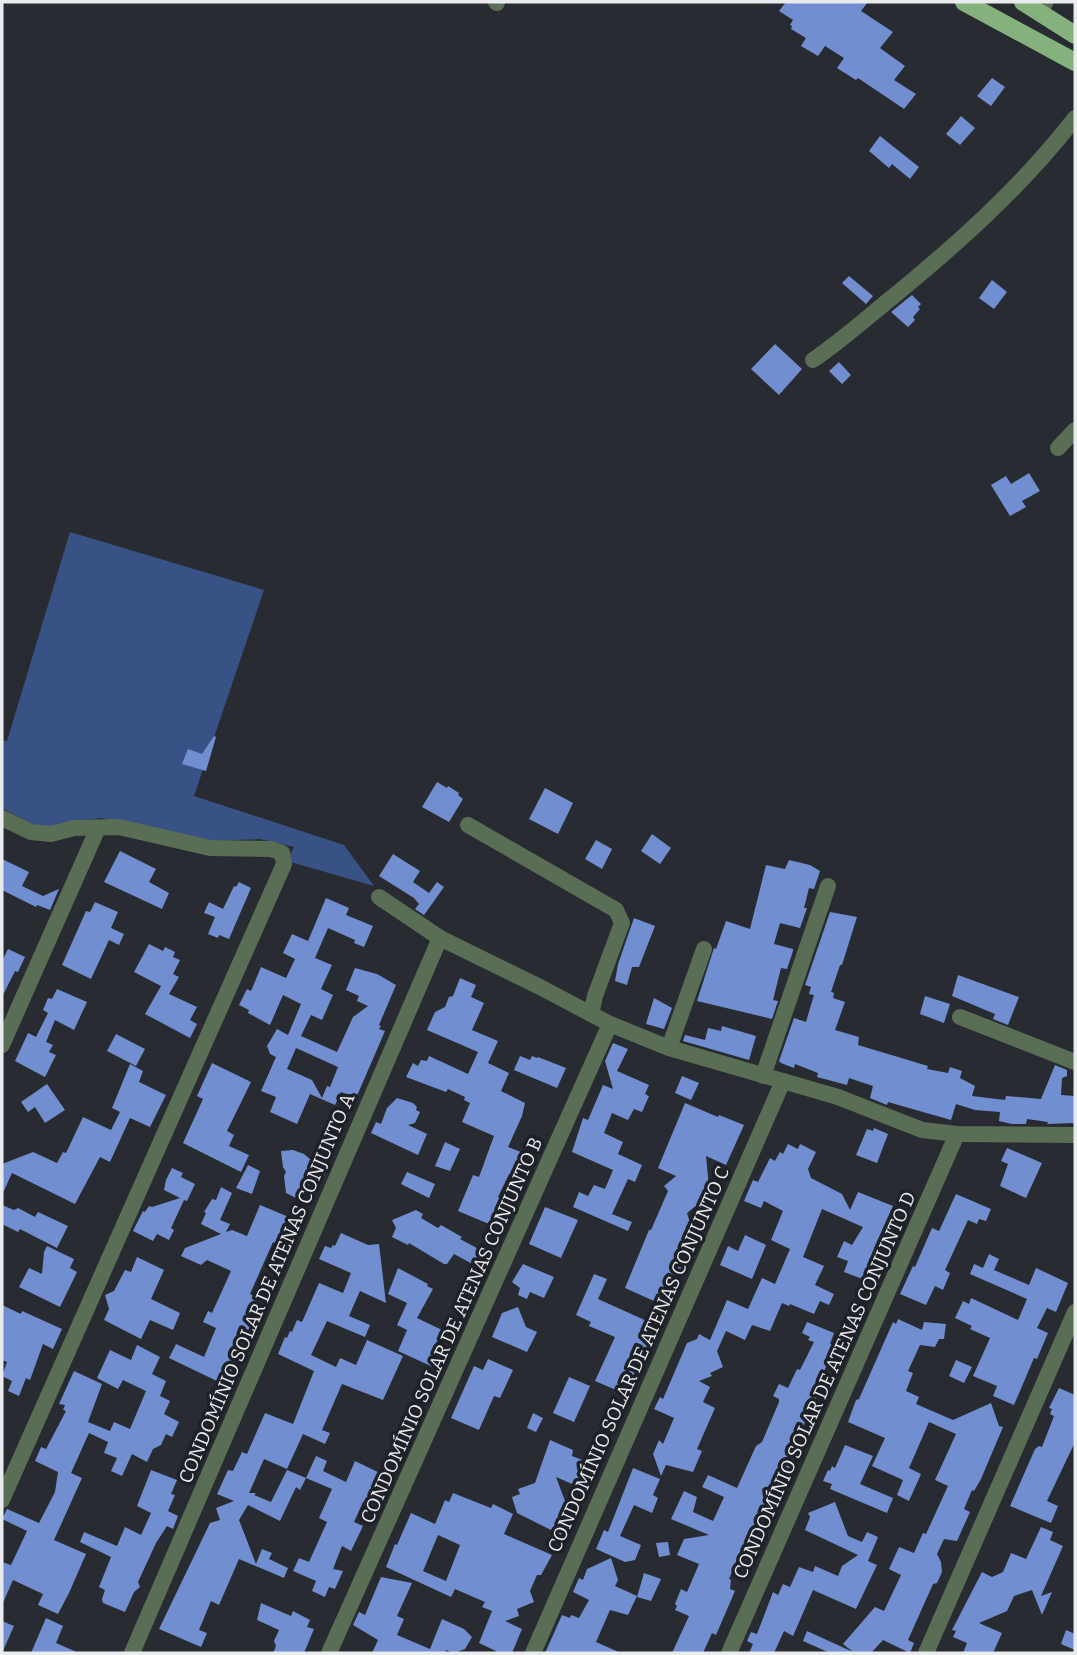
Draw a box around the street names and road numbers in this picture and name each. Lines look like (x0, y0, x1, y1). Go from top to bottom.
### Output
street label: CONDOMÍNIO SOLAR DE ATENAS CONJUNTO A (174, 1089, 360, 1487)
street label: CONDOMÍNIO SOLAR DE ATENAS CONJUNTO B (356, 1134, 547, 1527)
street label: CONDOMÍNIO SOLAR DE ATENAS CONJUNTO C (543, 1163, 734, 1556)
street label: CONDOMÍNIO SOLAR DE ATENAS CONJUNTO D (728, 1188, 921, 1582)

